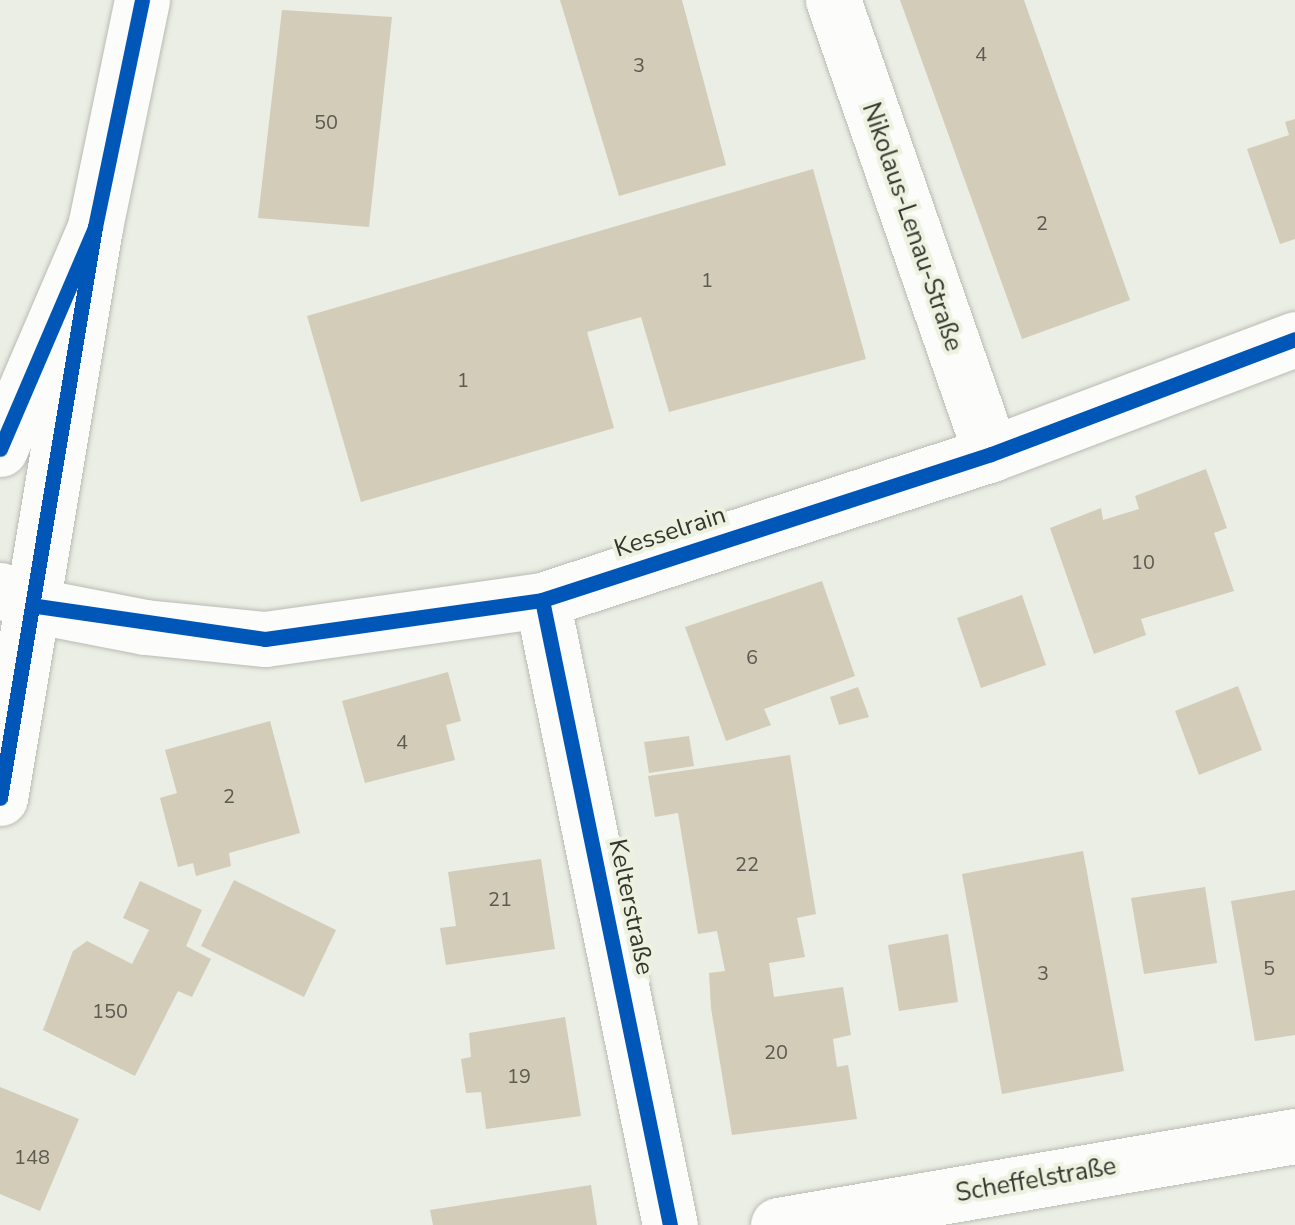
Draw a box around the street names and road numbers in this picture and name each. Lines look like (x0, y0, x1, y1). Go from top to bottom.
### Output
street label: Nikolaus-Lenau-Straße (855, 99, 969, 355)
street label: Kesselrain (610, 500, 730, 564)
street label: Kelterstraße (602, 836, 660, 978)
street label: Scheffelstraße (953, 1151, 1119, 1209)

